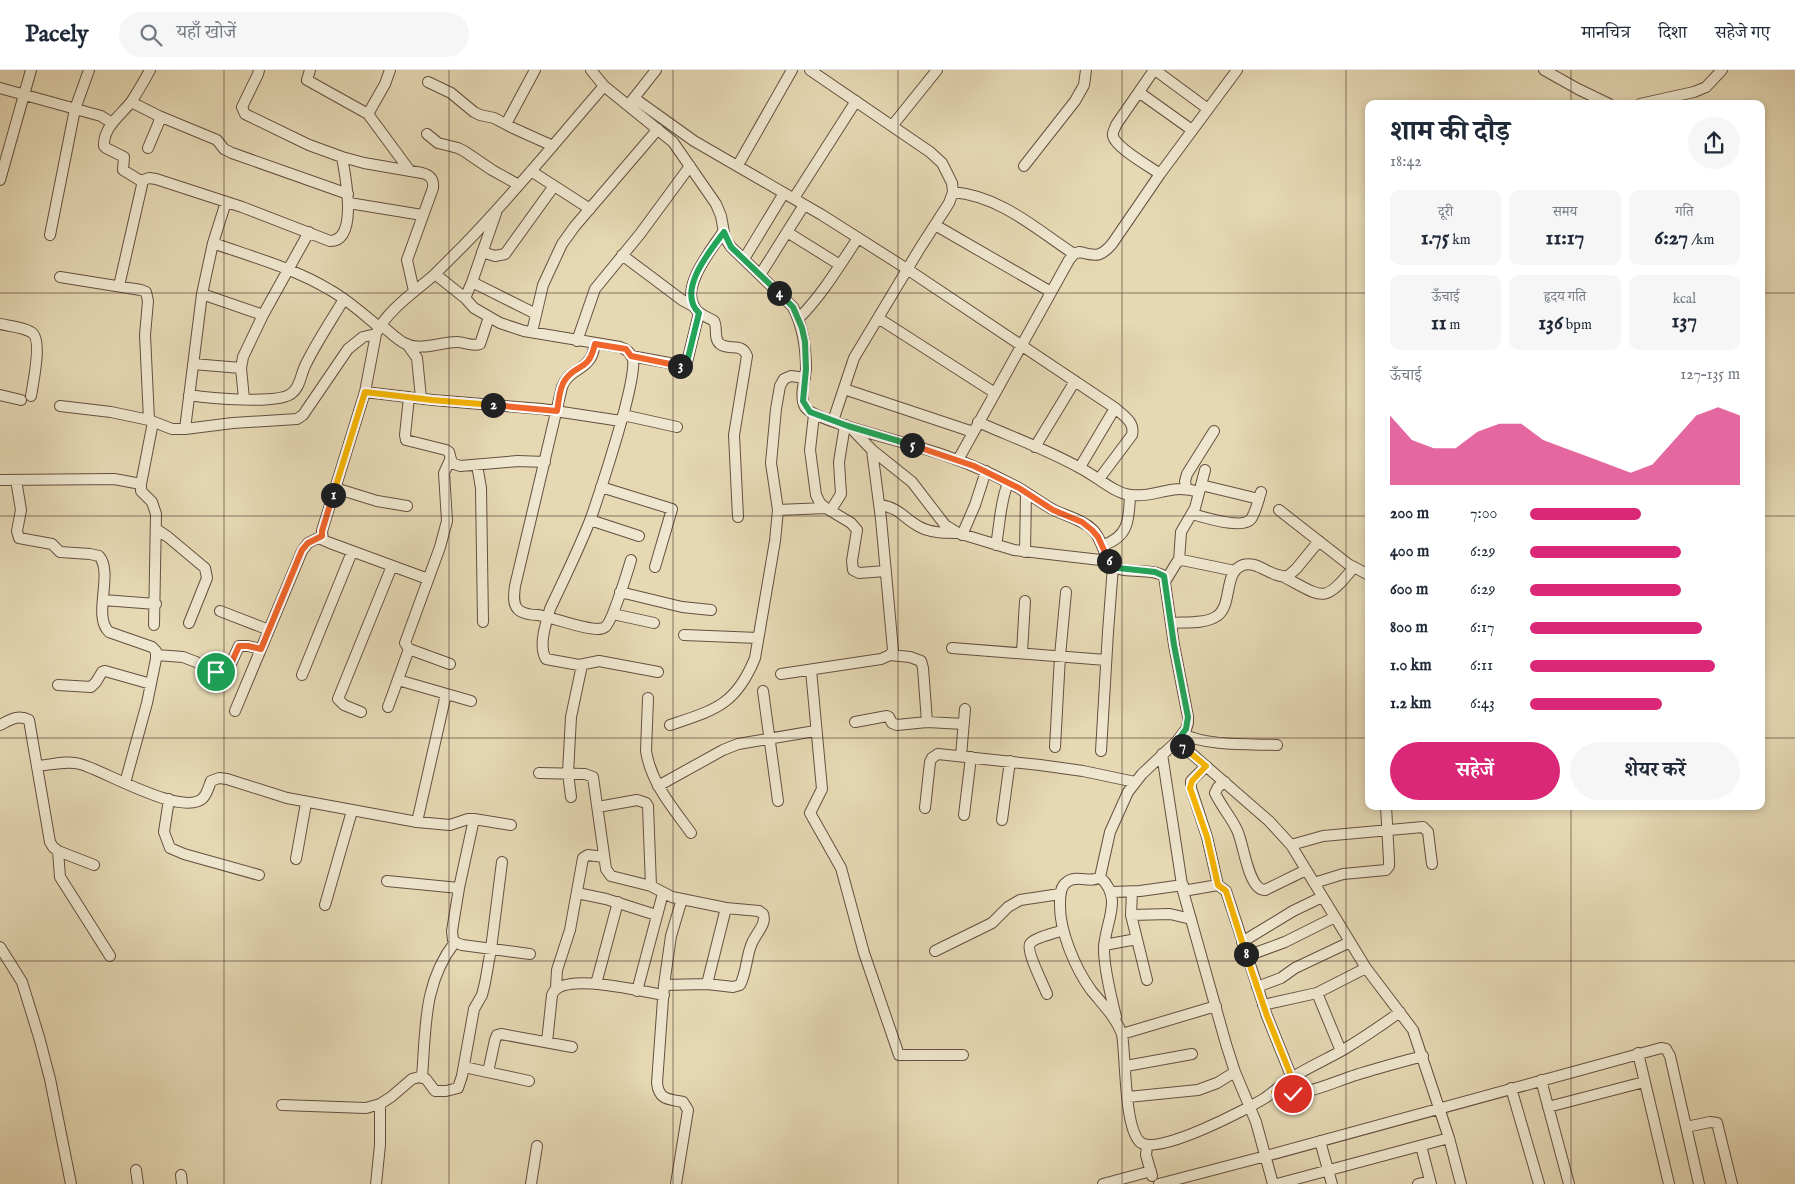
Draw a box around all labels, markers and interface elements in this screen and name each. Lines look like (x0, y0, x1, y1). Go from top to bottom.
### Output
search box (119, 12, 469, 57)
text: Pacely (25, 19, 89, 50)
icon: search (137, 21, 165, 49)
text: यहाँ खोजें (177, 21, 236, 45)
text: मानचित्र (1581, 22, 1630, 45)
text: दिशा (1658, 22, 1687, 45)
text: सहेजे गए (1715, 22, 1770, 45)
text: शाम की दौड़ (1390, 115, 1510, 150)
button: share (1688, 117, 1740, 169)
text: 18:42 (1390, 152, 1422, 172)
text: दूरी (1438, 203, 1453, 221)
text: समय (1553, 203, 1577, 221)
text: गति (1675, 203, 1693, 221)
text: 1.75 (1421, 225, 1449, 252)
text: 11:17 (1546, 225, 1584, 252)
text: 6:27 (1654, 225, 1688, 252)
text: km (1449, 231, 1471, 249)
text: /km (1688, 231, 1714, 249)
pin: 4 (766, 280, 792, 306)
text: 4 (776, 284, 783, 302)
text: ऊँचाई (1432, 288, 1459, 306)
text: हृदय गति (1544, 288, 1586, 306)
text: kcal (1673, 290, 1696, 308)
text: 137 (1672, 308, 1697, 335)
text: 11 (1431, 310, 1447, 337)
text: 136 (1538, 310, 1563, 337)
text: m (1447, 316, 1460, 334)
text: bpm (1563, 316, 1592, 334)
pin: 3 (668, 354, 692, 378)
text: 3 (678, 357, 683, 375)
text: 127–135 m (1680, 365, 1740, 385)
text: ऊँचाई (1390, 366, 1422, 386)
pin: 2 (480, 392, 506, 418)
text: 2 (490, 396, 497, 414)
pin: 5 (900, 432, 924, 458)
text: 5 (910, 436, 915, 454)
pin: 1 (320, 482, 346, 508)
text: 1 (331, 486, 336, 504)
text: 200 m (1390, 504, 1429, 524)
text: 7:00 (1470, 504, 1497, 524)
text: 400 m (1390, 542, 1429, 562)
text: 6:29 (1470, 542, 1495, 562)
pin: 6 (1096, 548, 1122, 574)
text: 6 (1107, 552, 1112, 570)
text: 600 m (1390, 580, 1428, 600)
text: 6:29 (1470, 580, 1495, 600)
text: 800 m (1390, 618, 1428, 638)
text: 6:17 (1470, 618, 1494, 638)
pin (195, 651, 237, 693)
text: 1.0 km (1390, 656, 1432, 676)
text: 6:11 (1470, 656, 1493, 676)
icon: arrive (202, 658, 230, 686)
text: 1.2 km (1390, 694, 1431, 714)
text: 6:43 (1470, 694, 1495, 714)
pin: 7 (1170, 734, 1194, 758)
text: 7 (1179, 737, 1186, 755)
button: सहेजें (1390, 742, 1560, 800)
button: शेयर करें (1570, 742, 1740, 800)
pin: 8 (1234, 942, 1258, 966)
text: 8 (1244, 945, 1249, 963)
pin (1272, 1073, 1314, 1115)
icon: check (1279, 1080, 1307, 1108)

